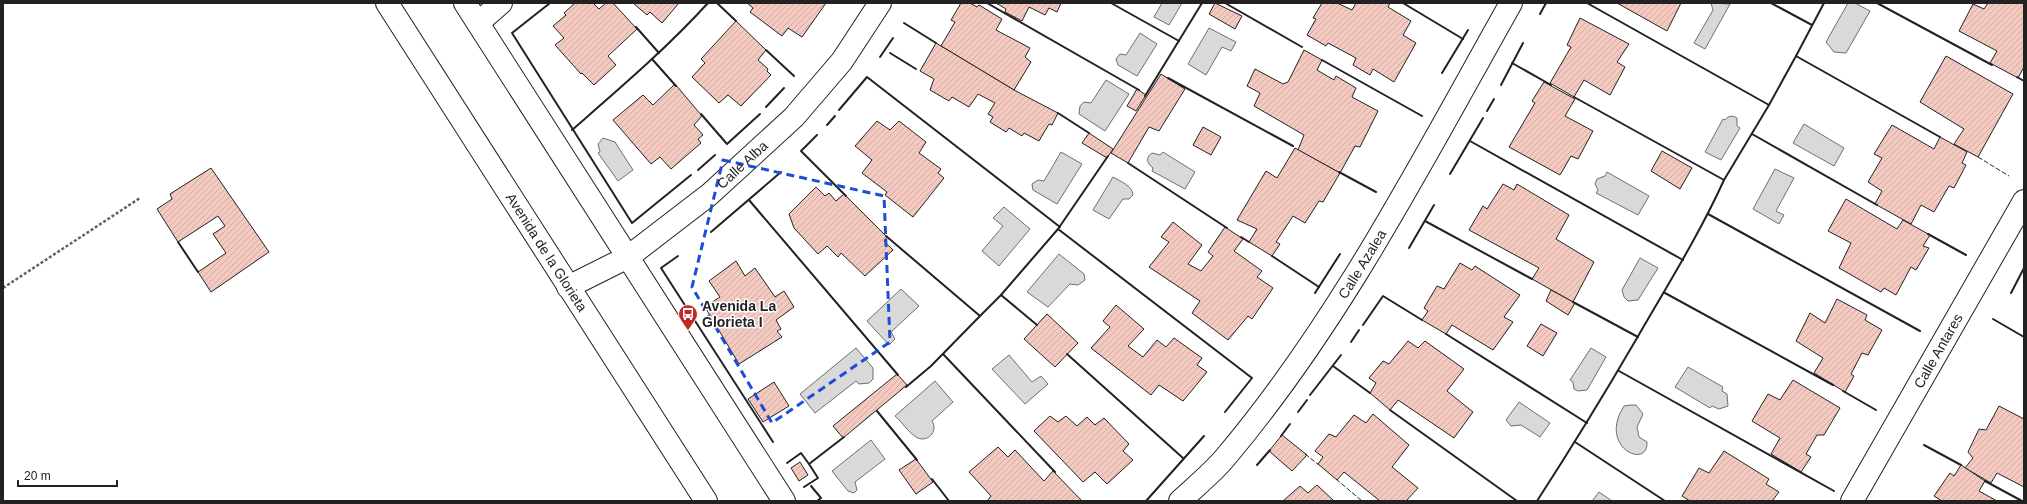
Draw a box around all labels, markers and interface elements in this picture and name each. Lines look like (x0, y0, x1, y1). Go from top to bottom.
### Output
street label: Calle Alba (713, 137, 771, 192)
street label: Avenida de la Glorieta (503, 190, 591, 315)
street label: Calle Azalea (1335, 226, 1389, 301)
place label: Avenida La Glorieta I (702, 298, 776, 330)
bus stop icon: Avenida La Glorieta I (677, 303, 699, 331)
street label: Calle Antares (1910, 311, 1966, 391)
scale bar (18, 462, 117, 488)
text: 20 m (24, 469, 51, 483)

